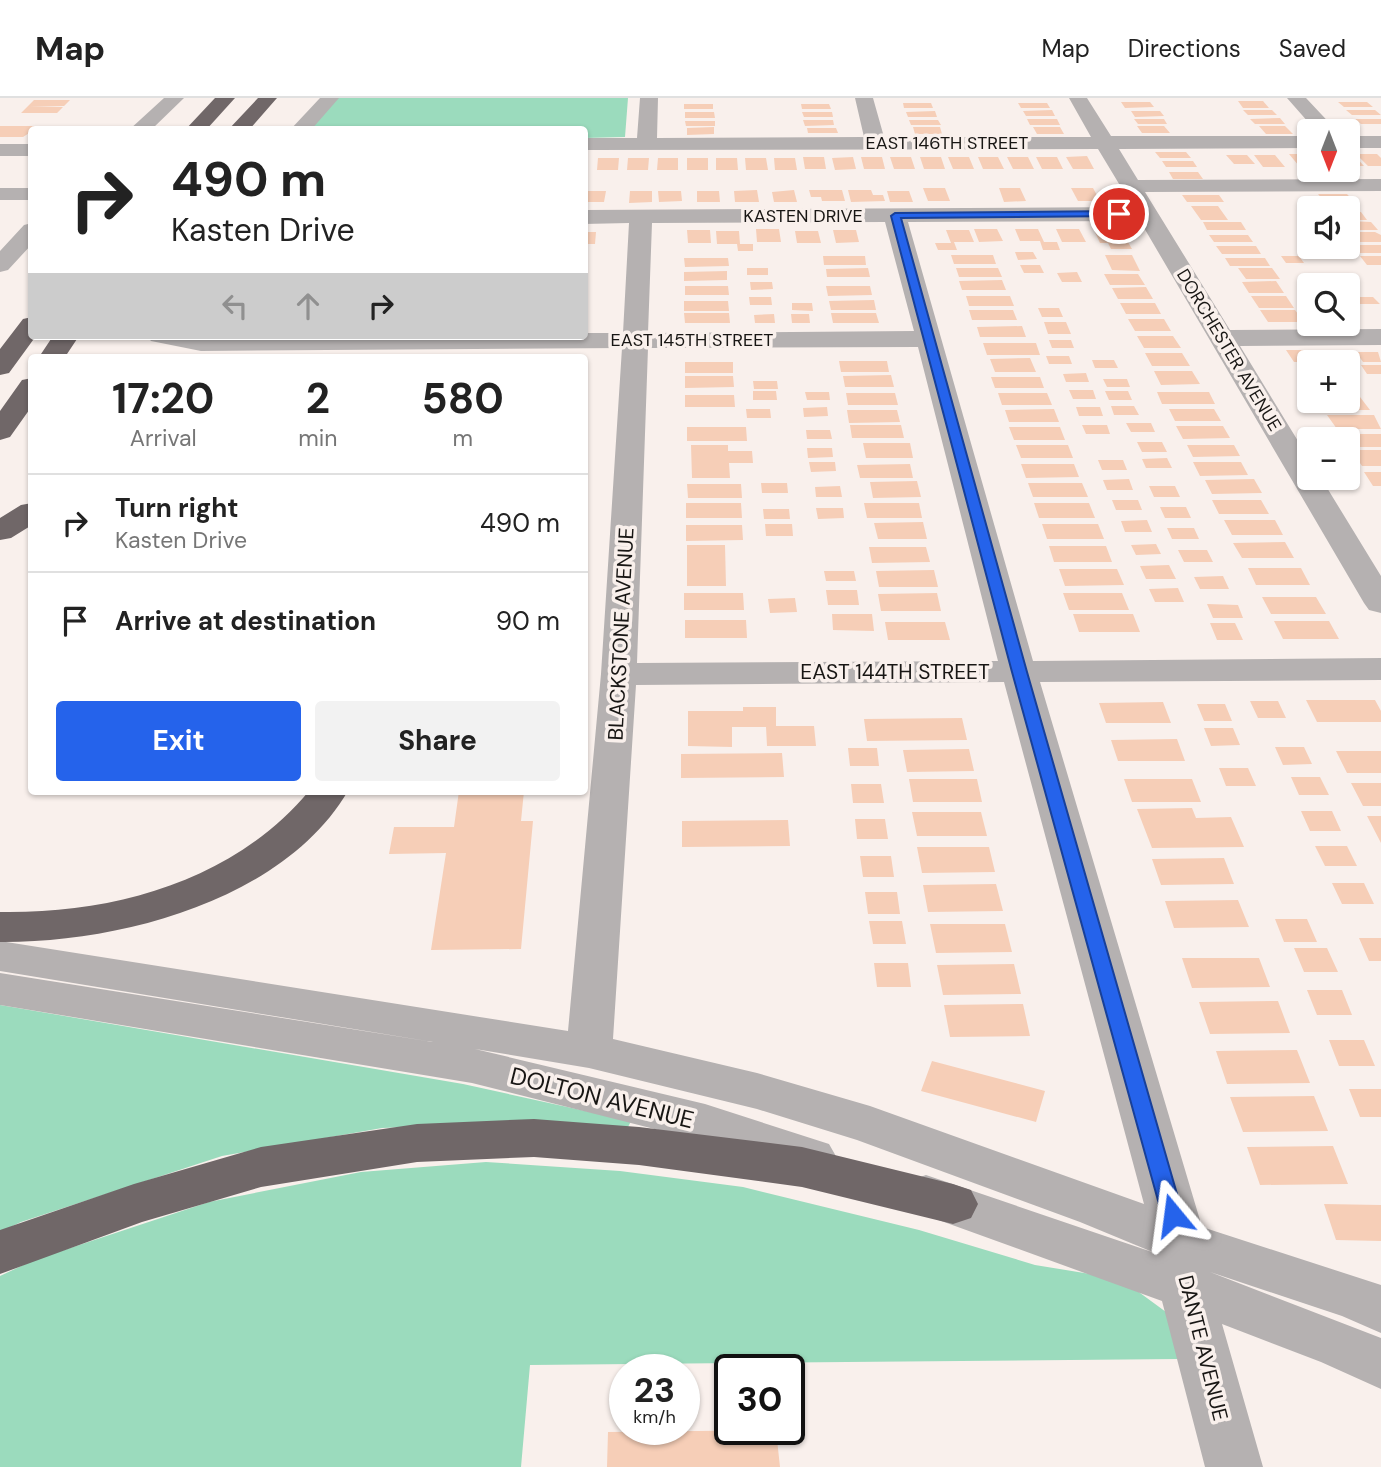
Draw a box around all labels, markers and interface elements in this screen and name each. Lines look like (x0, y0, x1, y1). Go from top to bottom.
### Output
text: Map (35, 27, 105, 70)
text: Map (1042, 33, 1090, 64)
text: Directions (1128, 33, 1241, 64)
text: Saved (1279, 33, 1346, 64)
north arrow (1297, 119, 1360, 182)
map controls (1297, 119, 1360, 490)
street label: EAST 146TH STREET (866, 131, 1028, 155)
text: 490 m (171, 147, 326, 211)
icon: right (56, 154, 147, 245)
pin (1089, 184, 1149, 244)
icon: arrive (1100, 195, 1138, 233)
button: sound (1297, 196, 1360, 259)
street label: KASTEN DRIVE (743, 204, 863, 228)
text: Kasten Drive (171, 209, 355, 251)
street label: DORCHESTER AVENUE (1171, 265, 1287, 435)
button: search (1297, 273, 1360, 336)
icon: left (216, 287, 254, 325)
icon: ahead (289, 287, 327, 325)
icon: right (362, 287, 400, 325)
street label: EAST 145TH STREET (611, 328, 773, 352)
button: + (1297, 350, 1360, 413)
text: 17:20 (112, 371, 214, 426)
text: 2 (306, 371, 330, 426)
text: 580 (422, 371, 504, 426)
text: Arrival (130, 423, 197, 453)
text: min (298, 423, 338, 453)
text: m (452, 423, 473, 453)
button: − (1297, 427, 1360, 490)
text: Turn right (115, 491, 239, 525)
icon: right (56, 504, 94, 542)
text: 490 m (480, 506, 560, 540)
text: Kasten Drive (115, 525, 247, 555)
street label: BLACKSTONE AVENUE (601, 527, 641, 741)
icon: arrive (56, 602, 94, 640)
text: Arrive at destination (115, 604, 376, 638)
text: 90 m (496, 604, 560, 638)
street label: EAST 144TH STREET (800, 658, 990, 686)
button: Exit (56, 701, 301, 781)
button: Share (315, 701, 560, 781)
street label: DOLTON AVENUE (507, 1060, 697, 1135)
position arrow (1136, 1178, 1210, 1252)
street label: DANTE AVENUE (1171, 1272, 1235, 1424)
speed limit sign: 30 (714, 1354, 805, 1445)
text: 23 (634, 1367, 675, 1413)
text: km/h (633, 1405, 676, 1429)

